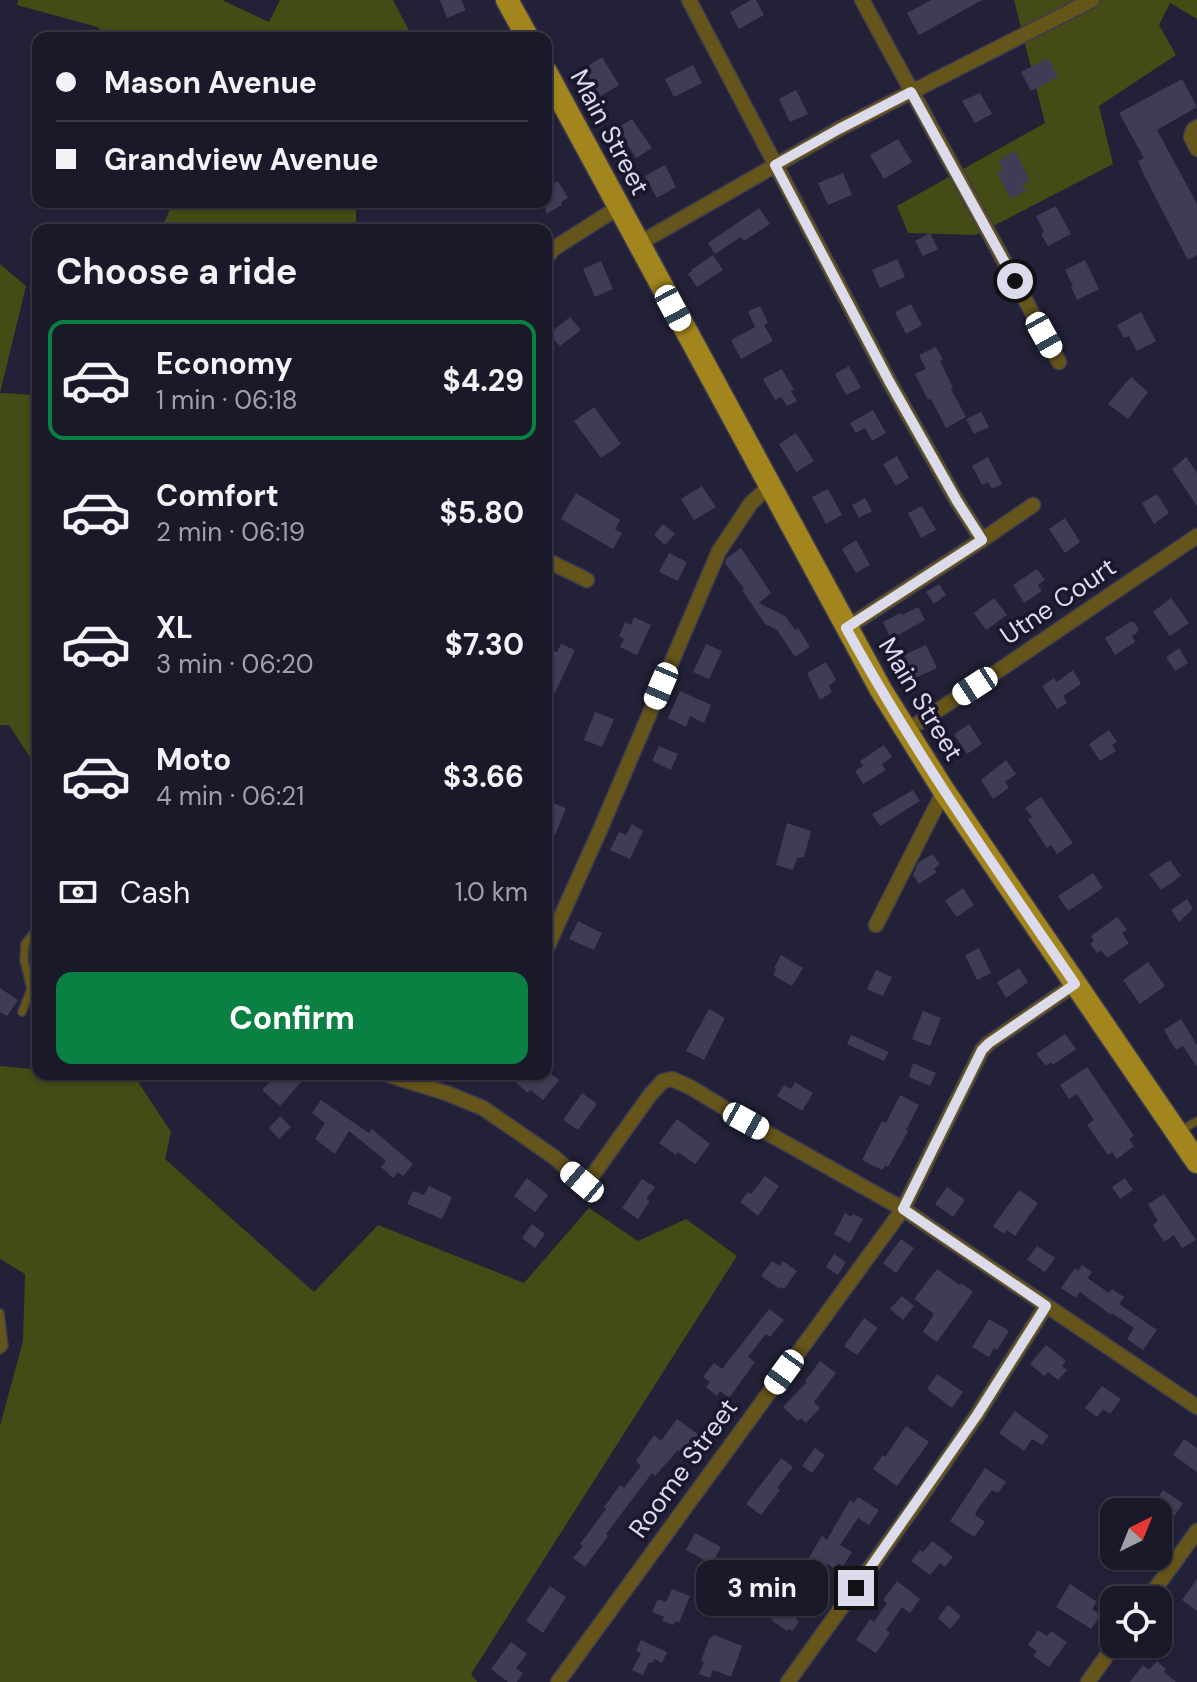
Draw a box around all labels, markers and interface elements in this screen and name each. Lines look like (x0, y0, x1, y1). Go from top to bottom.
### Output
text: Mason Avenue (104, 63, 317, 102)
street label: Main Street (563, 63, 657, 201)
text: Grandview Avenue (104, 140, 379, 179)
text: Choose a ride (56, 248, 297, 295)
route start (997, 263, 1033, 299)
car (651, 281, 695, 335)
car (1022, 308, 1066, 362)
icon: car (60, 344, 132, 416)
text: Economy (156, 344, 293, 383)
text: $4.29 (443, 361, 524, 400)
text: 1 min · 06:18 (156, 383, 298, 417)
icon: car (60, 476, 132, 548)
text: Comfort (156, 476, 279, 515)
text: $5.80 (440, 493, 524, 532)
text: 2 min · 06:19 (156, 515, 305, 549)
street label: Utne Court (994, 550, 1122, 652)
icon: car (60, 608, 132, 680)
text: XL (156, 608, 193, 647)
text: $7.30 (445, 625, 524, 664)
street label: Main Street (871, 631, 971, 767)
text: 3 min · 06:20 (156, 647, 313, 681)
car (641, 659, 681, 713)
car (948, 663, 1002, 709)
icon: car (60, 740, 132, 812)
text: Moto (156, 740, 231, 779)
text: $3.66 (443, 757, 524, 796)
text: 4 min · 06:21 (156, 779, 304, 813)
icon: cash (56, 870, 100, 914)
text: Cash (120, 873, 190, 912)
text: 1.0 km (455, 875, 528, 909)
button: Confirm (56, 972, 528, 1064)
car (719, 1099, 773, 1143)
car (556, 1157, 608, 1207)
car (760, 1346, 808, 1398)
street label: Roome Street (621, 1392, 745, 1544)
north arrow (1100, 1498, 1172, 1570)
map controls (1100, 1498, 1172, 1658)
callout: 3 min (696, 1560, 828, 1616)
route end (838, 1570, 874, 1606)
text: 3 min (727, 1571, 797, 1605)
button: locate (1100, 1586, 1172, 1658)

